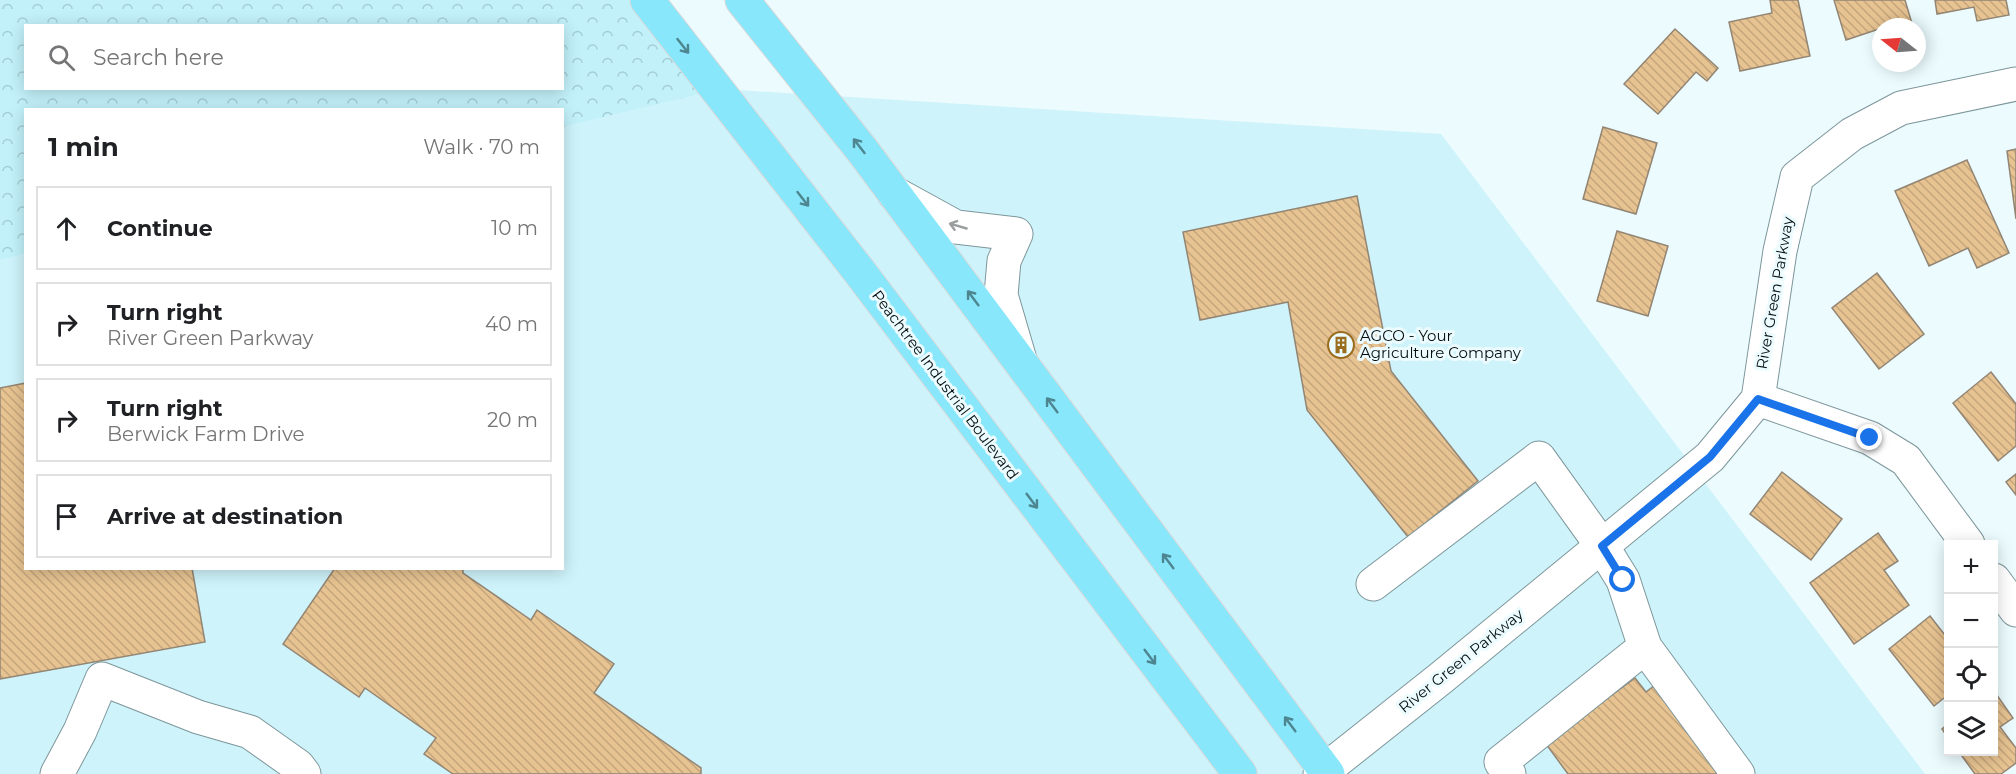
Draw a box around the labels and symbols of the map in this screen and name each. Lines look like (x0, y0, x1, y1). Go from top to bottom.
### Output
north arrow (1872, 18, 1926, 72)
one-way arrow (677, 38, 690, 54)
one-way arrow (852, 138, 865, 154)
one-way arrow (797, 191, 810, 207)
street label: River Green Parkway (1752, 214, 1797, 371)
one-way arrow (949, 219, 968, 231)
street label: Peachtree Industrial Boulevard (868, 286, 1023, 483)
one-way arrow (966, 291, 979, 307)
place label: AGCO - Your Agriculture Company (1360, 326, 1522, 362)
building icon: AGCO - Your Agriculture Company (1326, 330, 1356, 360)
one-way arrow (1046, 397, 1058, 413)
route end (1856, 424, 1882, 450)
one-way arrow (1026, 493, 1039, 509)
one-way arrow (1162, 553, 1175, 569)
route start (1609, 566, 1635, 592)
street label: River Green Parkway (1395, 604, 1528, 717)
one-way arrow (1144, 648, 1156, 664)
one-way arrow (1284, 716, 1296, 732)

